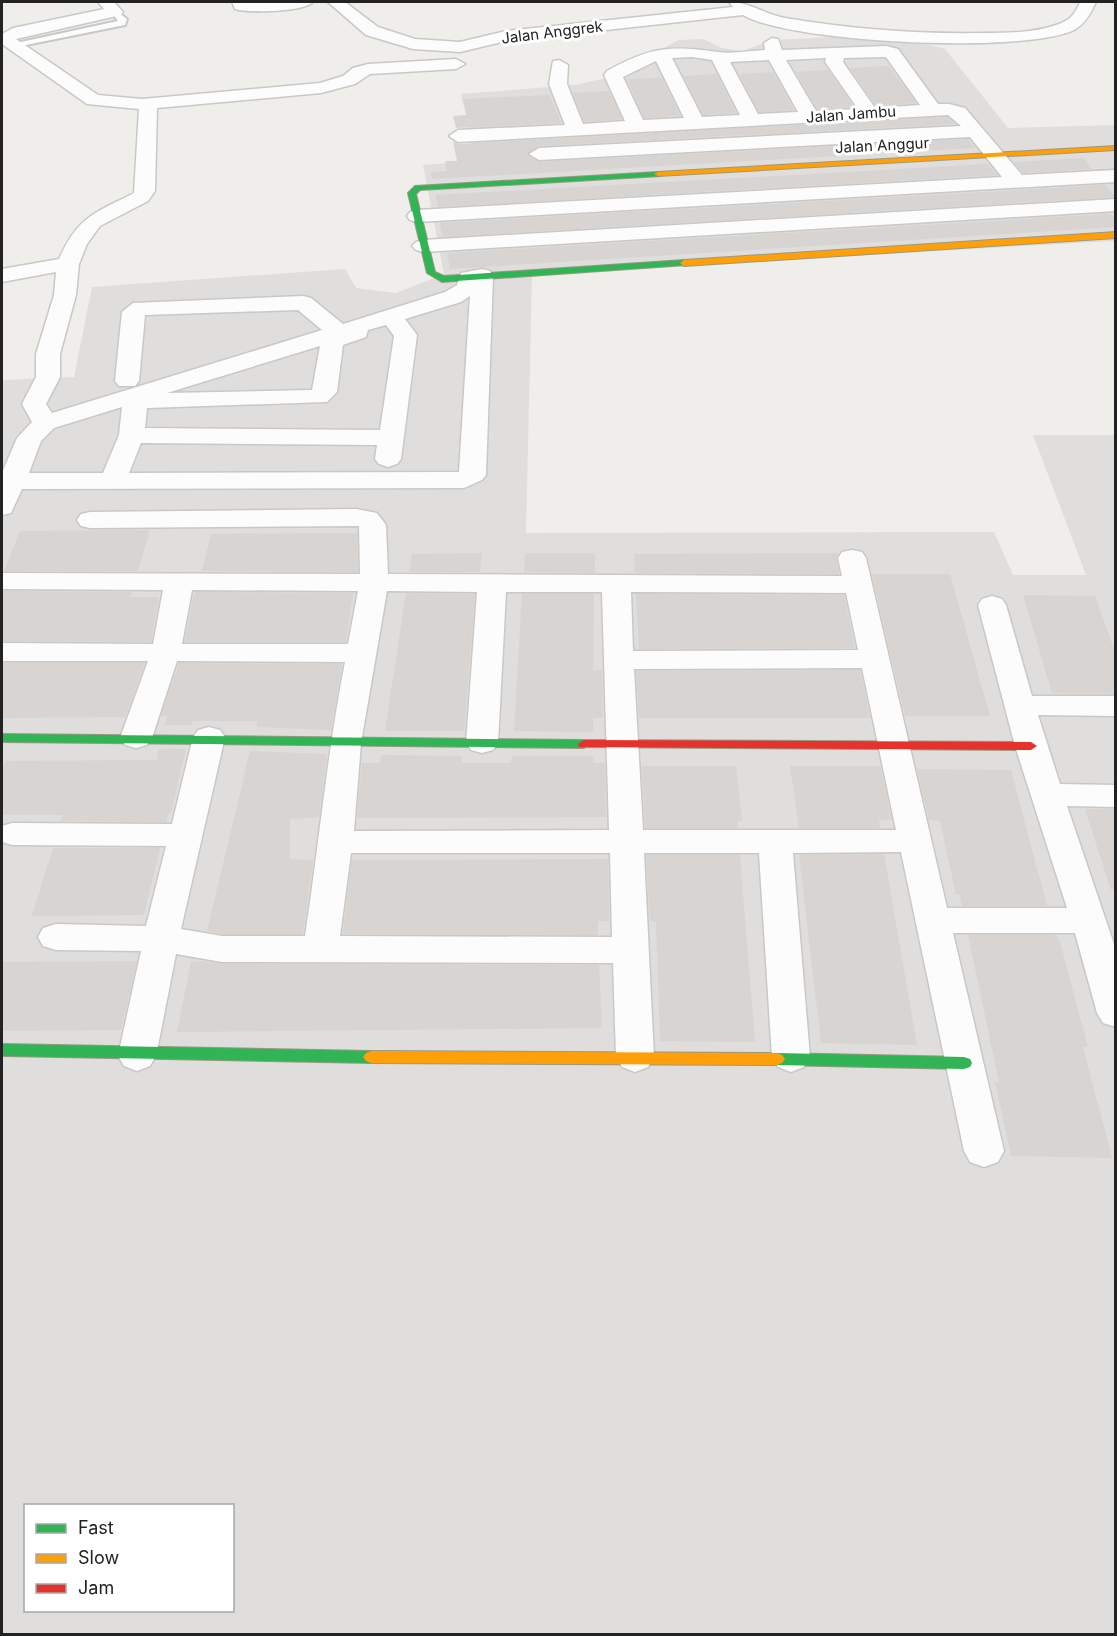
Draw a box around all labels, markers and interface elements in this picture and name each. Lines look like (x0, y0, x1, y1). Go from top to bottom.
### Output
street label: Jalan Anggrek (500, 16, 605, 48)
street label: Jalan Jambu (805, 101, 897, 127)
street label: Jalan Anggur (834, 133, 930, 157)
legend (24, 1504, 234, 1612)
text: Fast (78, 1517, 114, 1538)
text: Slow (78, 1547, 119, 1568)
text: Jam (78, 1577, 114, 1598)

